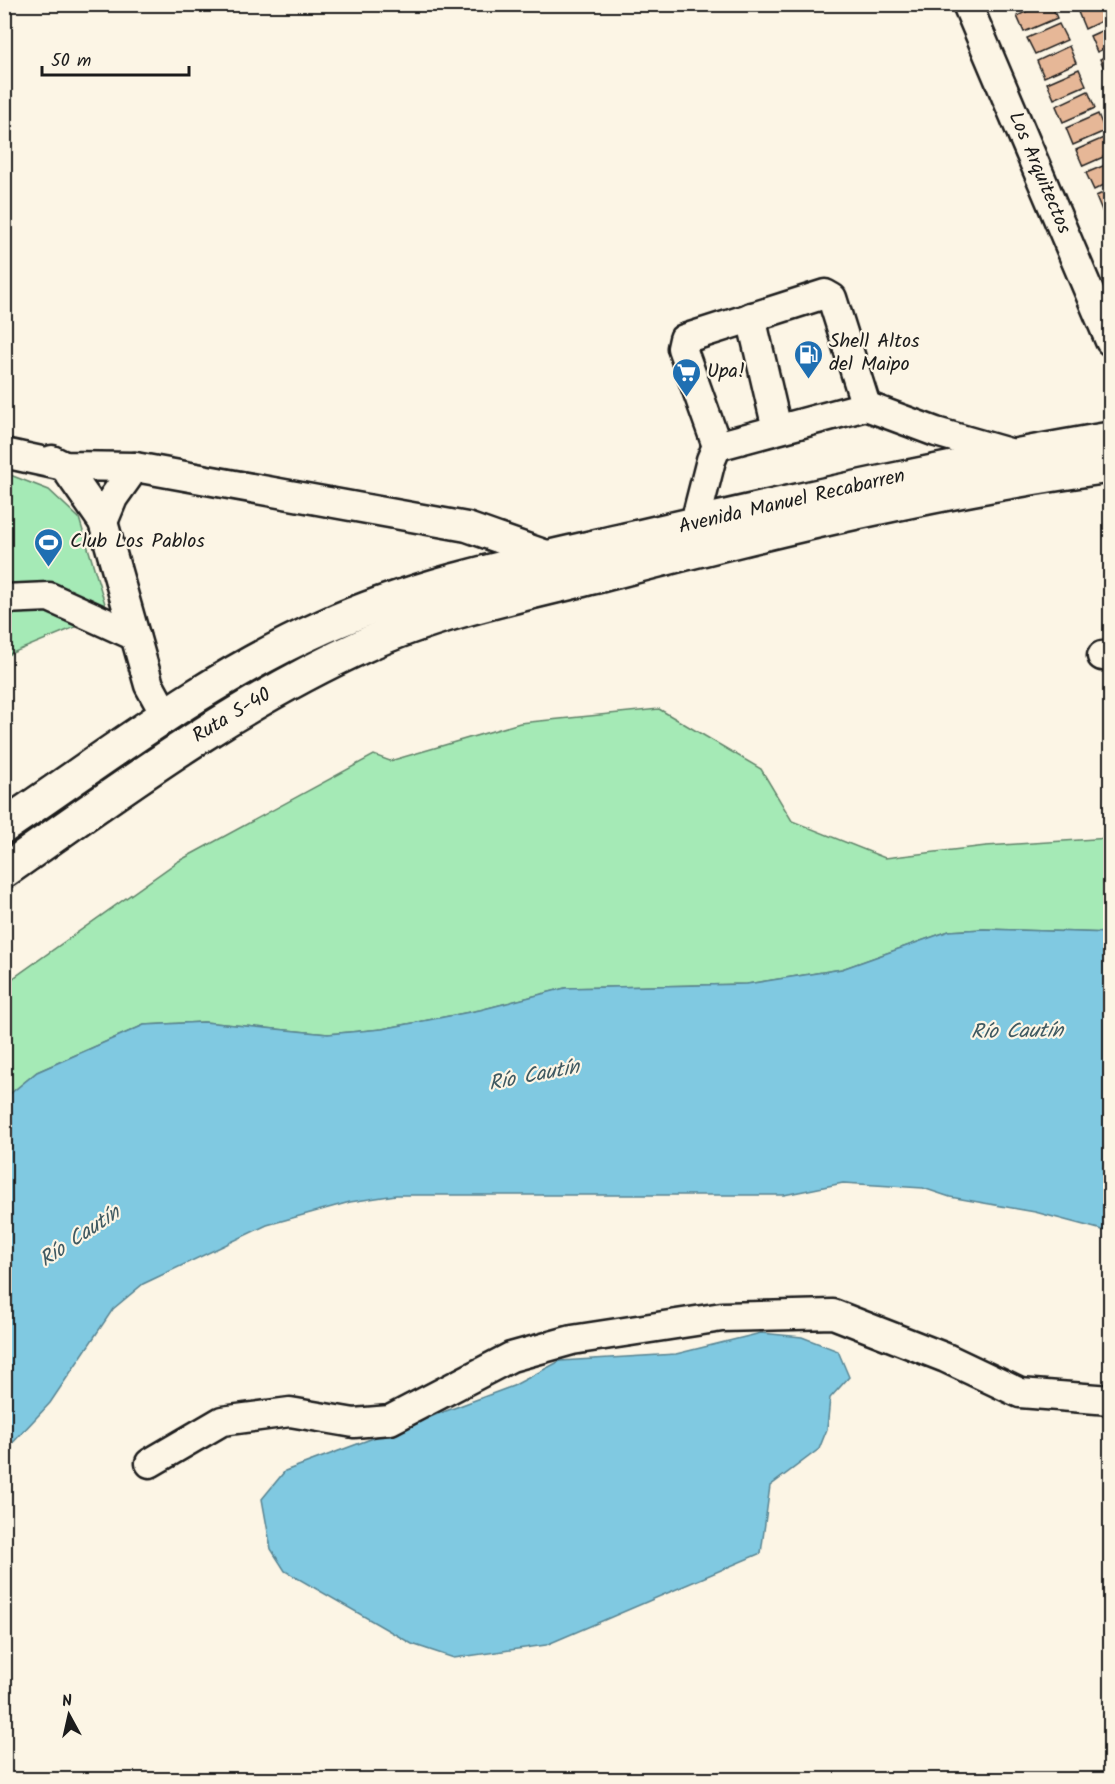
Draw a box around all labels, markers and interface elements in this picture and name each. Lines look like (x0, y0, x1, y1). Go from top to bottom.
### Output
scale bar (42, 39, 189, 77)
text: 50 m (51, 47, 91, 76)
street label: Los Arquitectos (999, 107, 1079, 240)
place label: Shell Altos del Maipo (829, 326, 920, 381)
fuel station icon: Shell Altos del Maipo (792, 338, 824, 380)
supermarket icon: Upa! (670, 356, 702, 398)
place label: Upa! (707, 356, 745, 388)
street label: Avenida Manuel Recabarren (676, 460, 908, 544)
sports icon: Club Los Pablos (33, 526, 65, 568)
place label: Club Los Pablos (70, 526, 205, 558)
street label: Ruta S-40 (186, 680, 278, 752)
water label: Río Cautín (971, 1015, 1065, 1049)
water label: Río Cautín (486, 1051, 584, 1101)
water label: Río Cautín (33, 1197, 129, 1276)
north arrow (39, 1685, 99, 1745)
text: N (60, 1689, 74, 1715)

